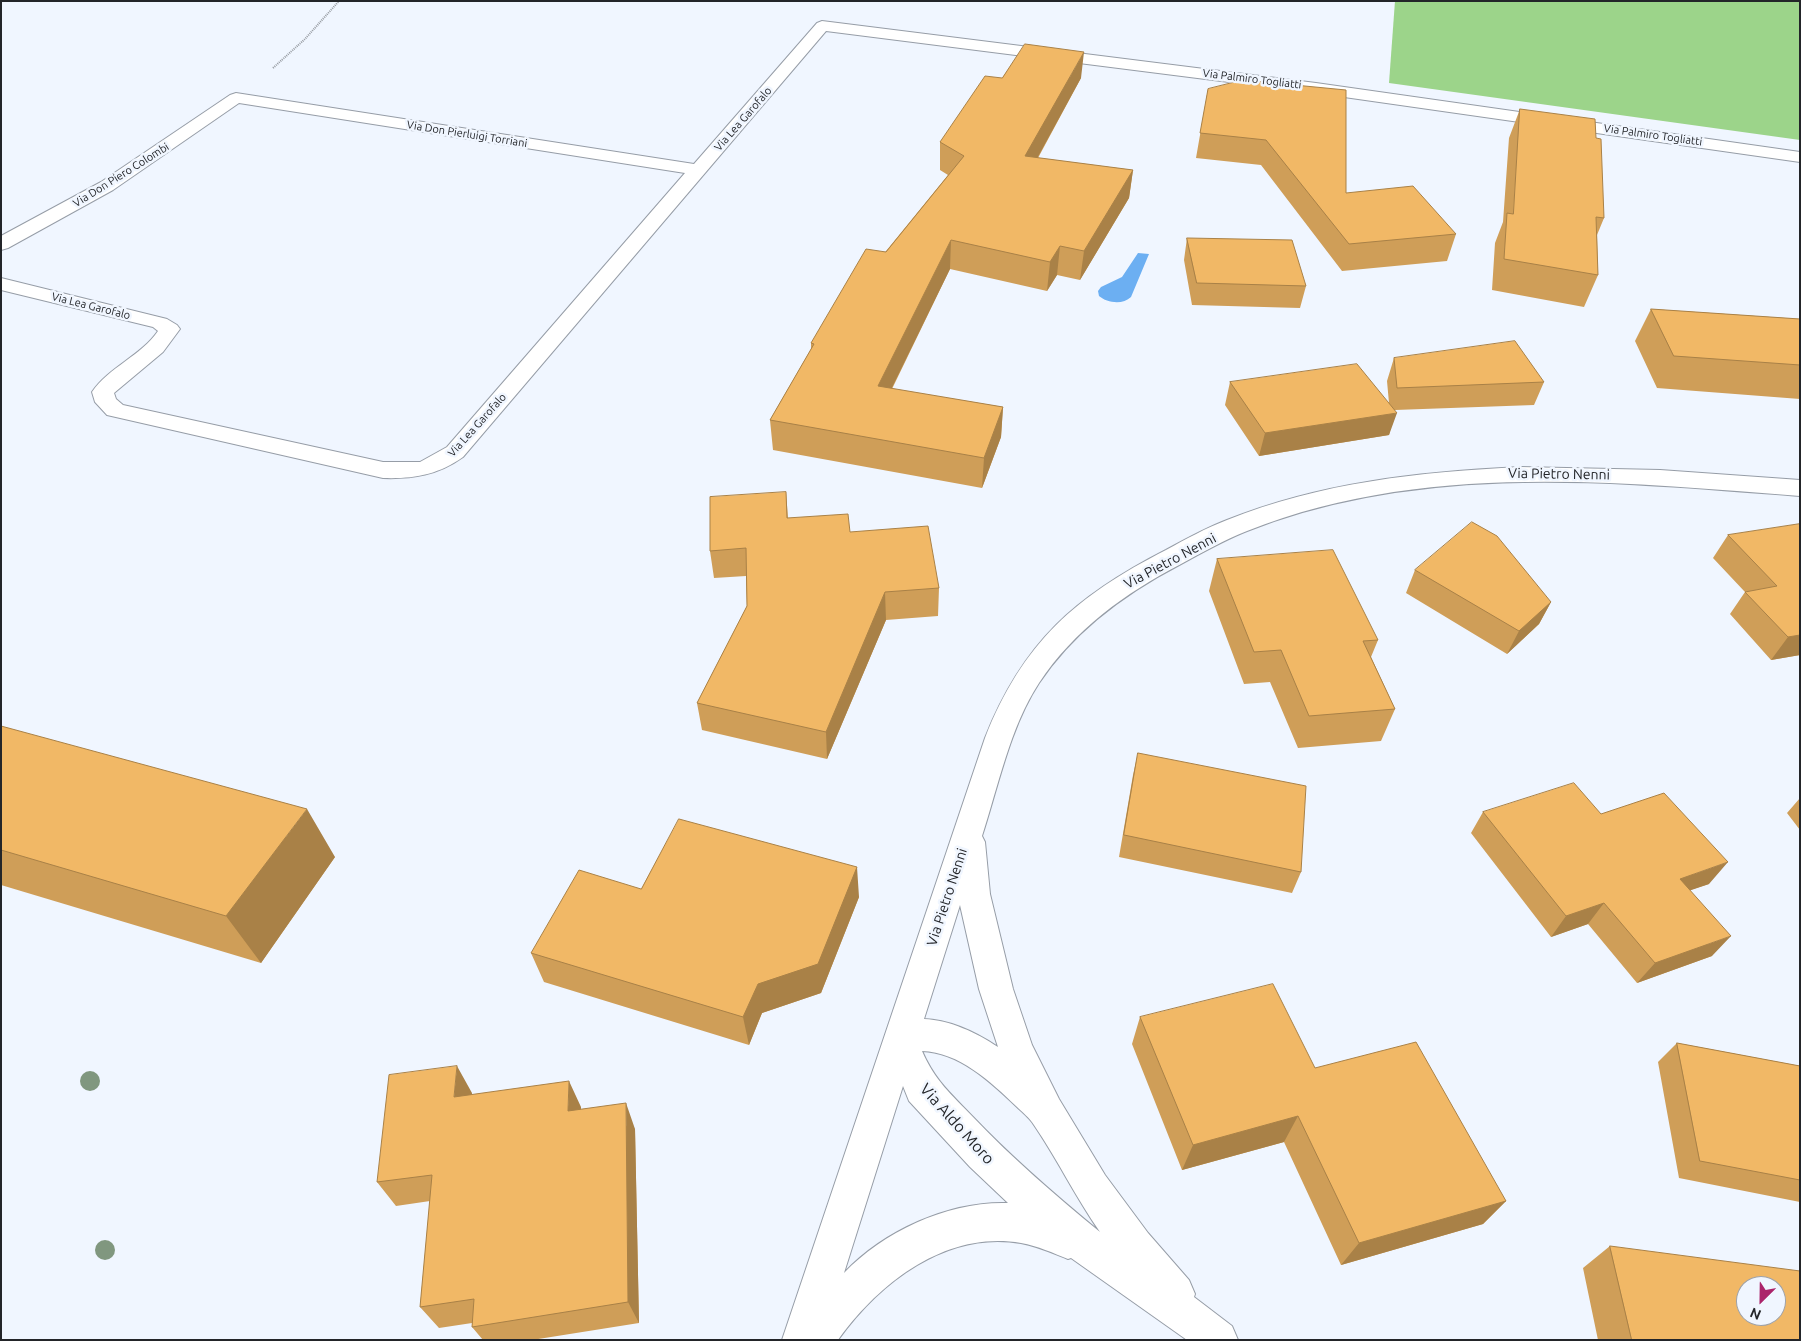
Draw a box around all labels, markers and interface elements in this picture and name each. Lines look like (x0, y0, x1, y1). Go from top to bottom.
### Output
street label: Via Palmiro Togliatti (1202, 66, 1302, 92)
street label: Via Lea Garofalo (712, 84, 774, 154)
street label: Via Don Pierluigi Torriani (406, 118, 528, 150)
street label: Via Palmiro Togliatti (1603, 122, 1703, 148)
street label: Via Don Piero Colombi (71, 140, 171, 210)
street label: Via Lea Garofalo (50, 290, 132, 322)
street label: Via Lea Garofalo (445, 391, 509, 459)
street label: Via Pietro Nenni (1508, 465, 1610, 483)
street label: Via Pietro Nenni (1121, 530, 1219, 592)
street label: Via Pietro Nenni (923, 846, 971, 948)
street label: Via Aldo Moro (916, 1080, 998, 1168)
north arrow (1736, 1276, 1786, 1326)
text: N (1748, 1304, 1763, 1323)

